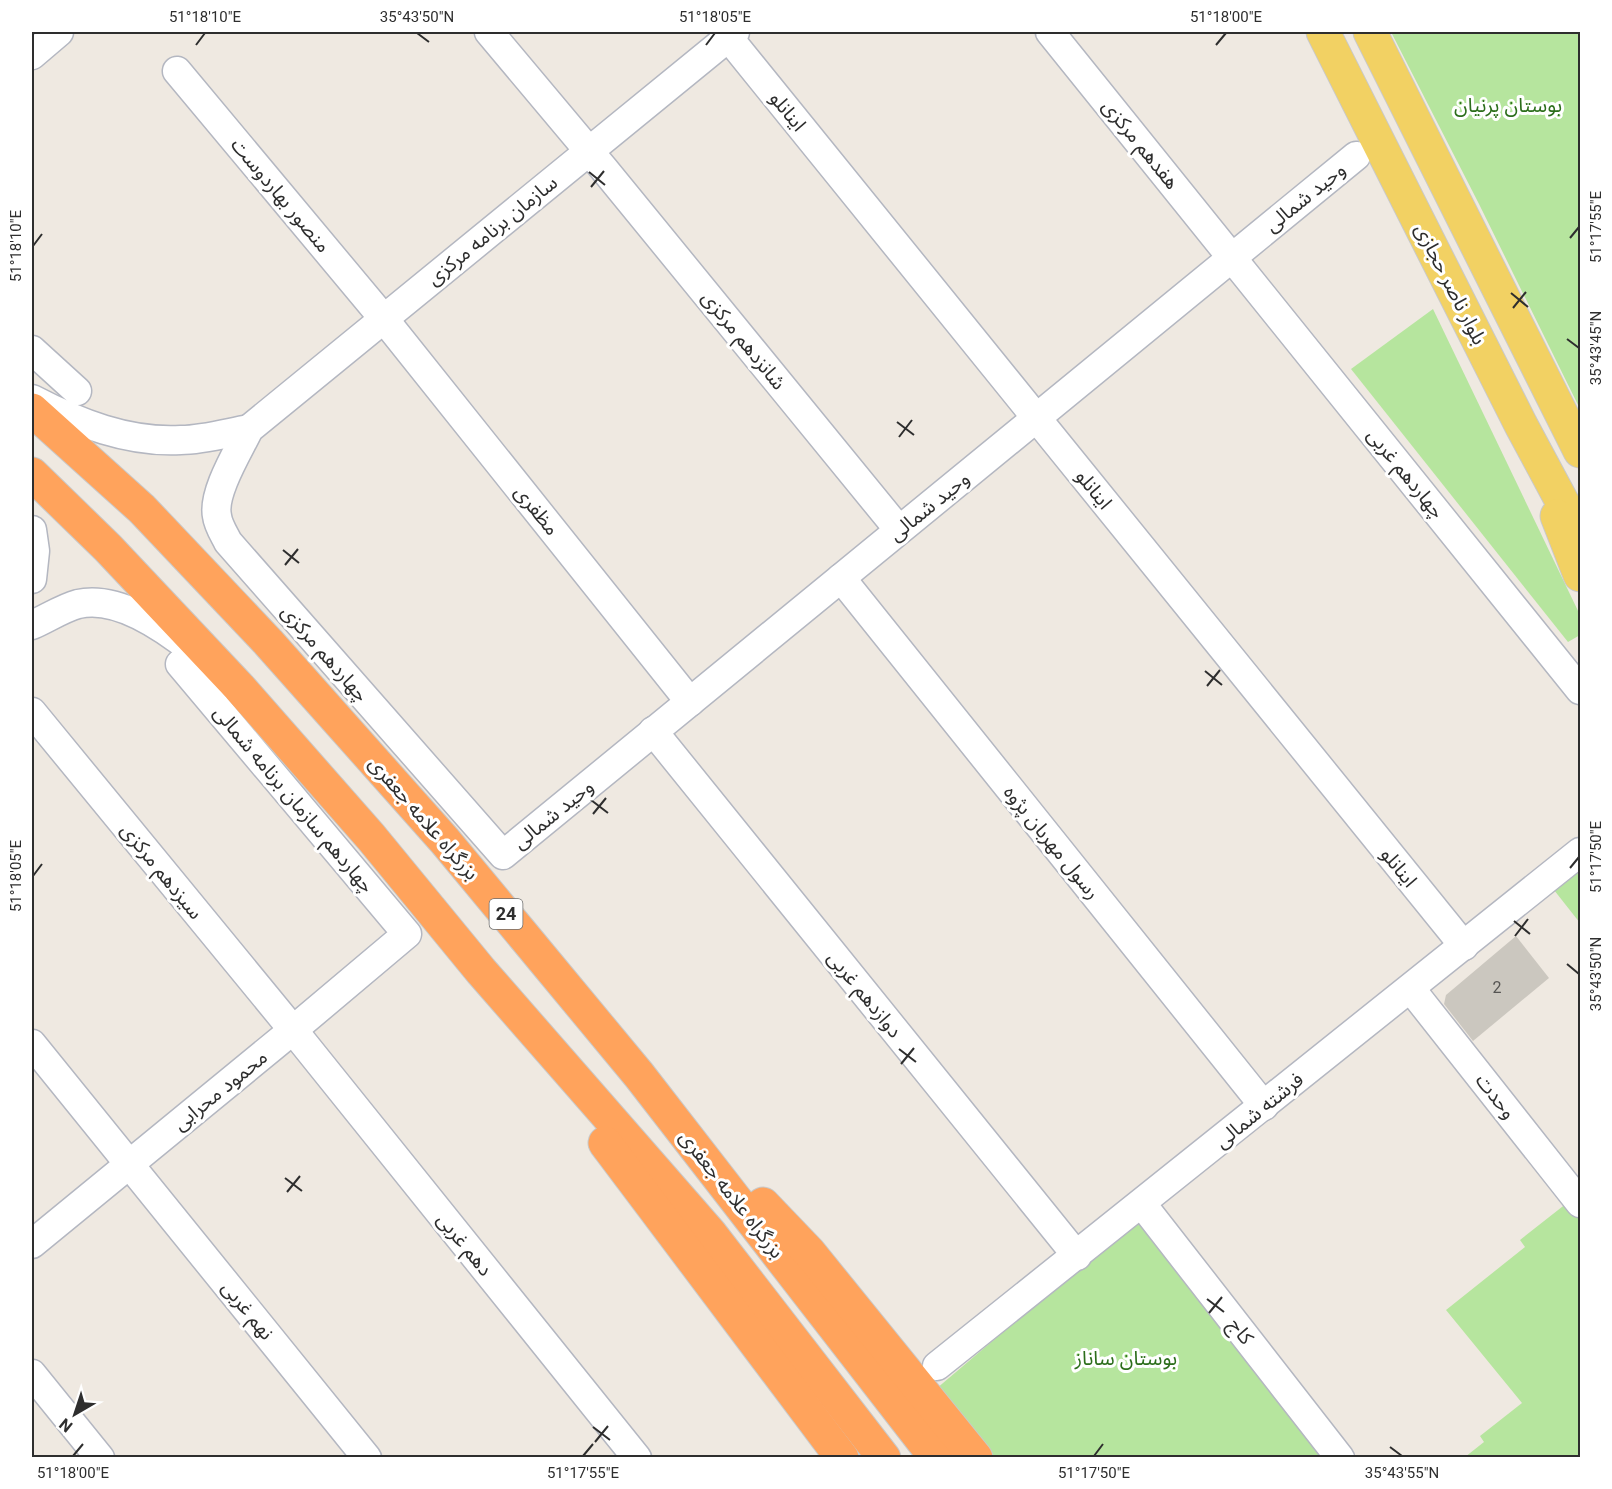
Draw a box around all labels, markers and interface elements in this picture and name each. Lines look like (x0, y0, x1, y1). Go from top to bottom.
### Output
text: 51°18'10"E (169, 8, 242, 26)
text: 35°43'50"N (380, 8, 454, 26)
text: 51°18'05"E (679, 8, 752, 26)
text: 51°18'00"E (1190, 8, 1263, 26)
street label: اینانلو (765, 86, 811, 136)
park label: بوستان پرنیان (1454, 93, 1562, 118)
street label: هفدهم مرکزی (1095, 94, 1185, 196)
street label: منصور بهاردوست (226, 133, 336, 257)
street label: وحید شمالی (1260, 157, 1350, 237)
street label: سازمان برنامه مرکزی (422, 170, 562, 290)
text: 51°17'55"E (1587, 190, 1605, 263)
text: 51°18'10"E (7, 209, 25, 282)
street label: بلوار ناصر حجازی (1410, 219, 1492, 349)
street label: شانزدهم مرکزی (694, 286, 791, 396)
text: 35°43'45"N (1587, 311, 1605, 385)
street label: چهاردهم غربی (1360, 423, 1450, 525)
street label: اینانلو (1071, 464, 1117, 514)
street label: وحید شمالی (884, 466, 974, 546)
street label: مظفری (510, 480, 564, 540)
street label: چهاردهم مرکزی (274, 600, 374, 708)
street label: چهاردهم سازمان برنامه شمالی (206, 701, 379, 899)
street label: بزرگراه علامه جعفری (364, 751, 484, 885)
street label: وحید شمالی (508, 774, 598, 854)
street label: رسول مهربان پژوه (998, 780, 1105, 904)
street label: سیزدهم مرکزی (114, 818, 208, 926)
text: 51°17'50"E (1587, 820, 1605, 893)
text: 51°18'05"E (7, 839, 25, 912)
street label: اینانلو (1376, 842, 1422, 892)
road number: 24 (490, 899, 522, 929)
text: 35°43'50"N (1587, 937, 1605, 1011)
street label: دوازدهم غربی (820, 946, 907, 1044)
house number: 2 (1493, 978, 1502, 997)
street label: محمود محرابی (168, 1045, 272, 1135)
street label: فرشته شمالی (1210, 1067, 1308, 1153)
street label: وحدت (1471, 1068, 1521, 1124)
street label: بزرگراه علامه جعفری (675, 1125, 789, 1263)
street label: دهم غربی (430, 1207, 498, 1282)
street label: نهم غربی (215, 1276, 279, 1346)
street label: کاج (1221, 1313, 1259, 1351)
park label: بوستان ساناز (1074, 1346, 1177, 1370)
north arrow (45, 1384, 105, 1444)
text: N (56, 1414, 76, 1436)
text: 51°18'00"E (37, 1464, 110, 1482)
text: 51°17'55"E (547, 1464, 620, 1482)
text: 51°17'50"E (1058, 1464, 1131, 1482)
text: 35°43'55"N (1365, 1464, 1439, 1482)

